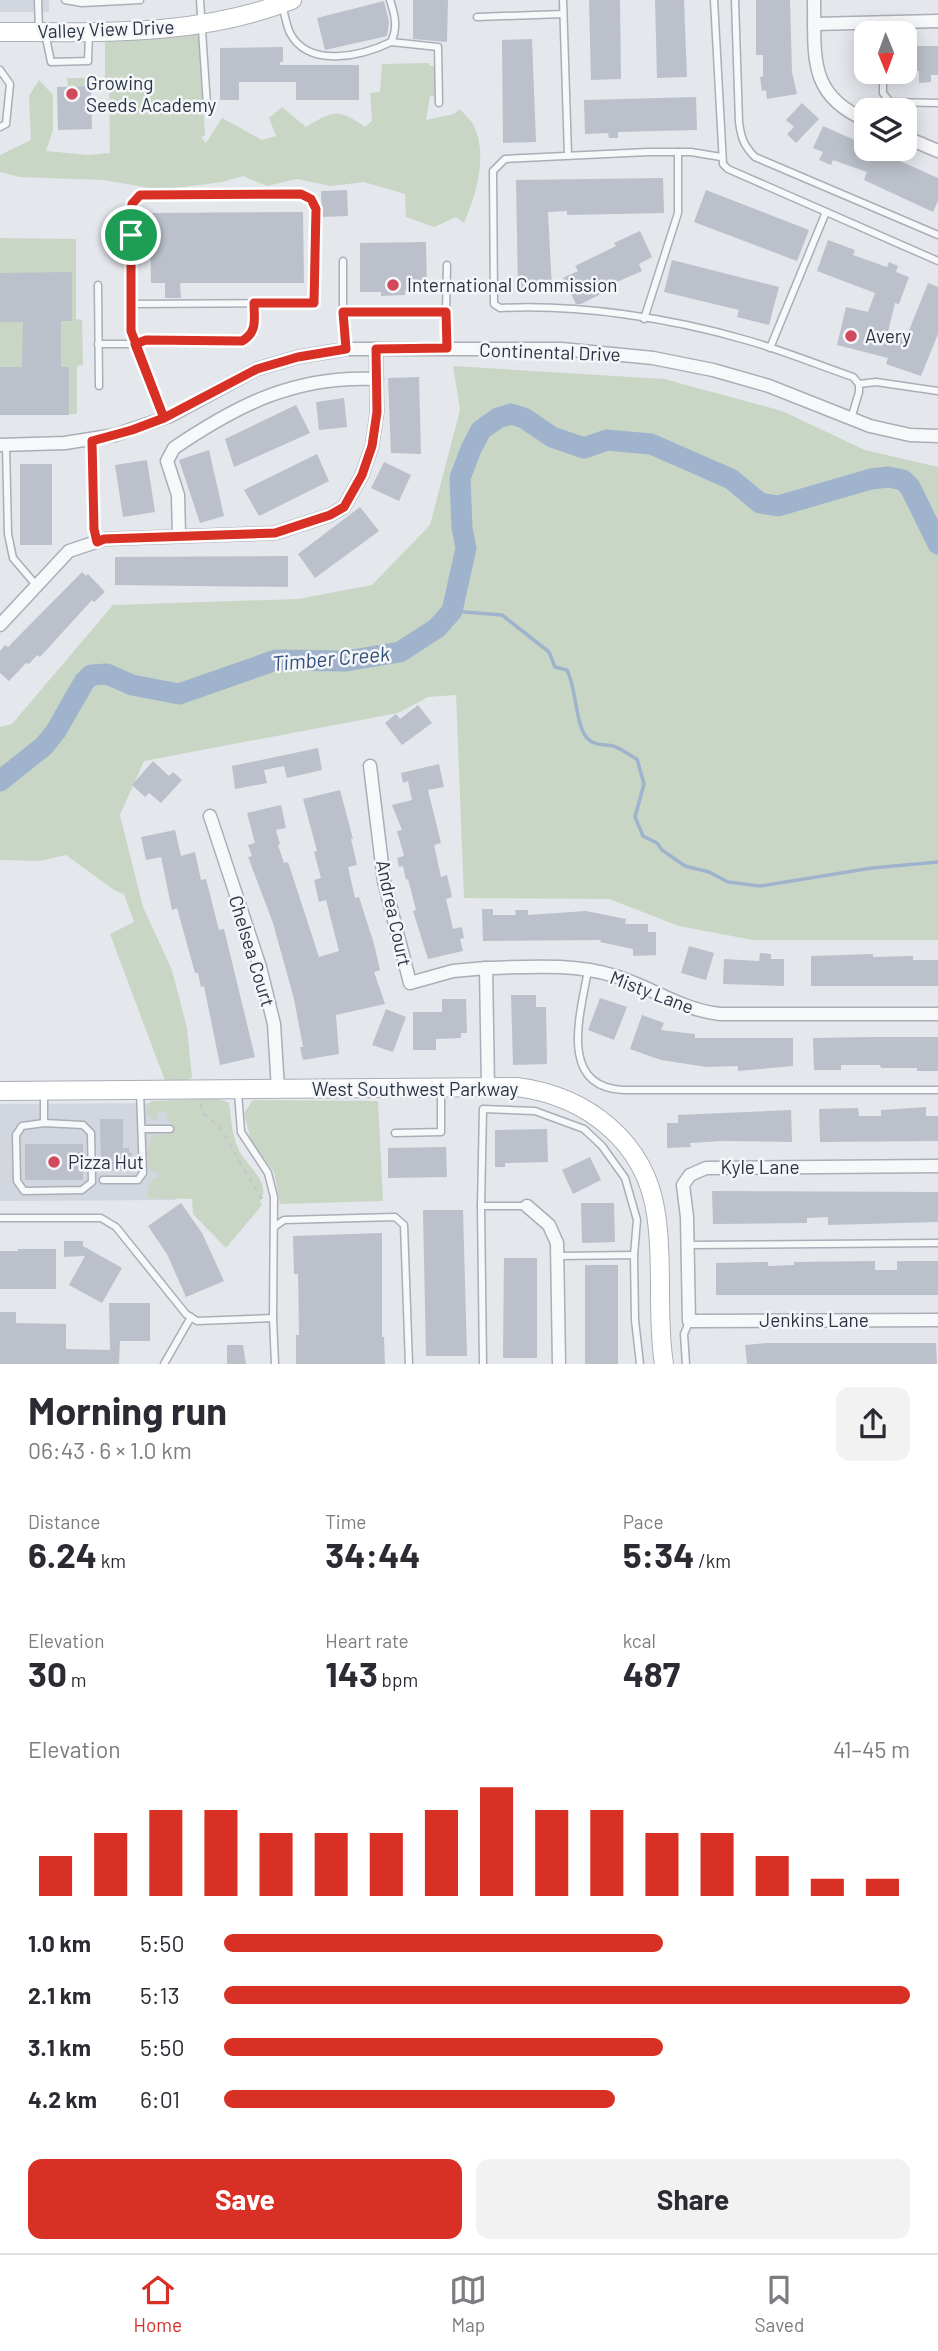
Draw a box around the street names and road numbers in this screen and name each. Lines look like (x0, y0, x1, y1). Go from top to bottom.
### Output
street label: Valley View Drive (37, 15, 175, 42)
street label: Continental Drive (479, 338, 621, 365)
street label: Andrea Court (372, 857, 417, 968)
street label: Chelsea Court (225, 893, 280, 1009)
street label: Misty Lane (607, 965, 697, 1018)
street label: West Southwest Parkway (312, 1077, 518, 1100)
street label: Kyle Lane (720, 1155, 800, 1178)
street label: Jenkins Lane (759, 1308, 869, 1331)

